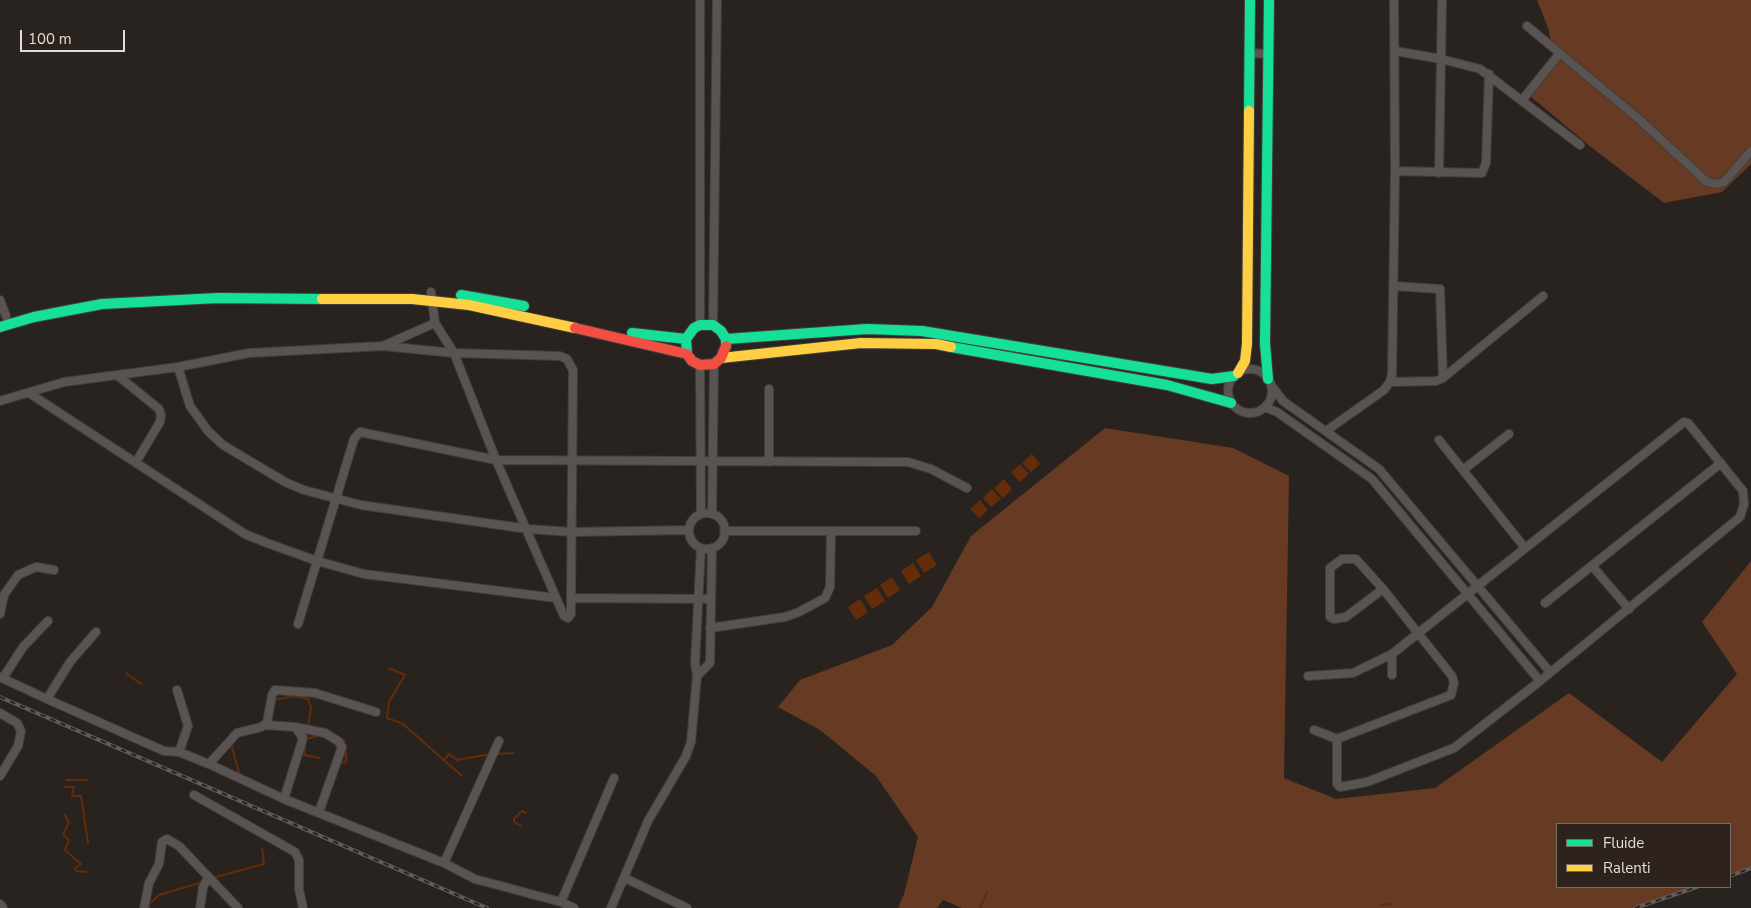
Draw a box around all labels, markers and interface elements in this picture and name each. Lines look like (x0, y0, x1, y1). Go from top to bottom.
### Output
scale bar (22, 20, 128, 52)
text: 100 m (28, 29, 72, 49)
legend (1556, 823, 1731, 888)
text: Fluide (1603, 833, 1644, 853)
text: Ralenti (1603, 858, 1651, 878)

